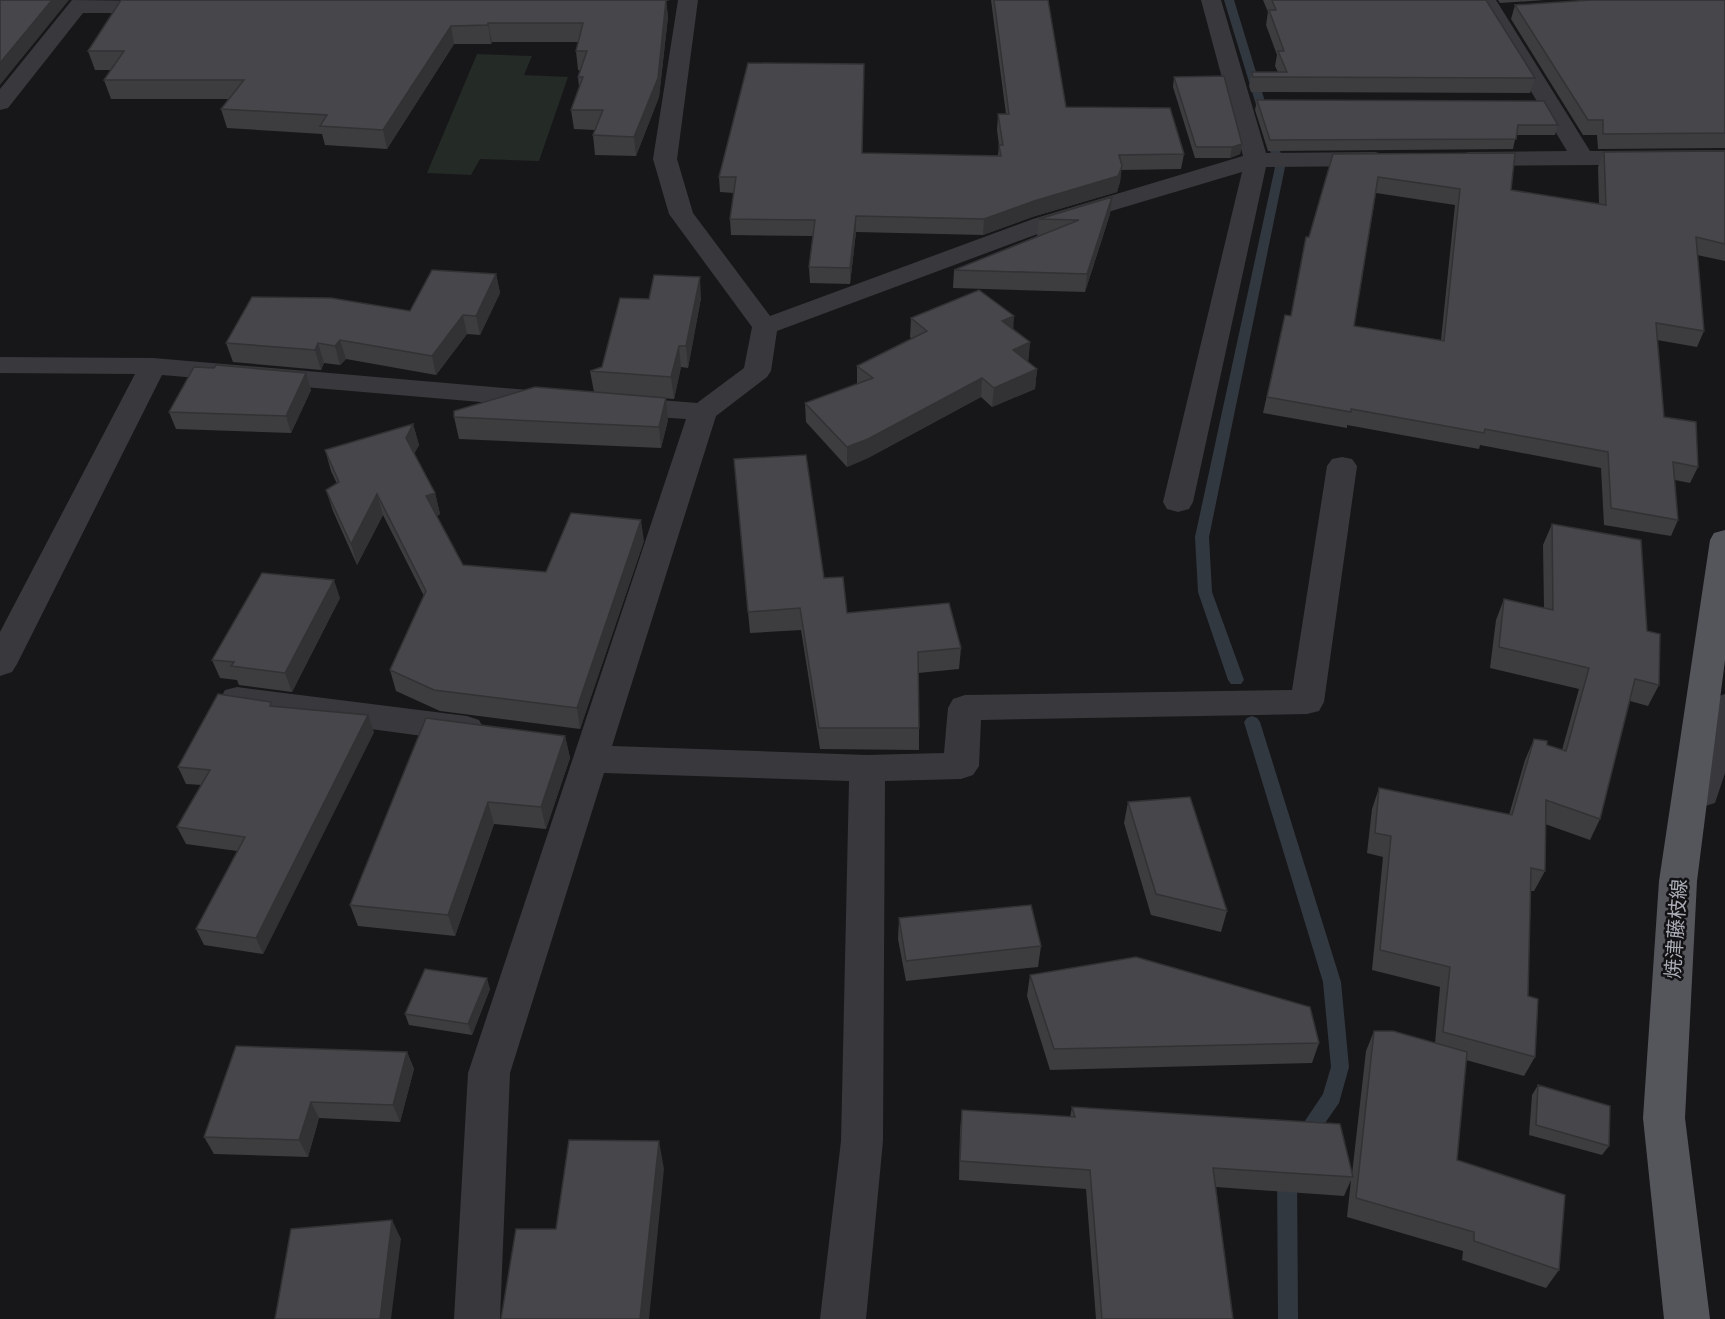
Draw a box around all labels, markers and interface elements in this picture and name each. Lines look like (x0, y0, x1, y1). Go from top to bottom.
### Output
street label: 焼津藤枝線 (1660, 878, 1692, 980)

